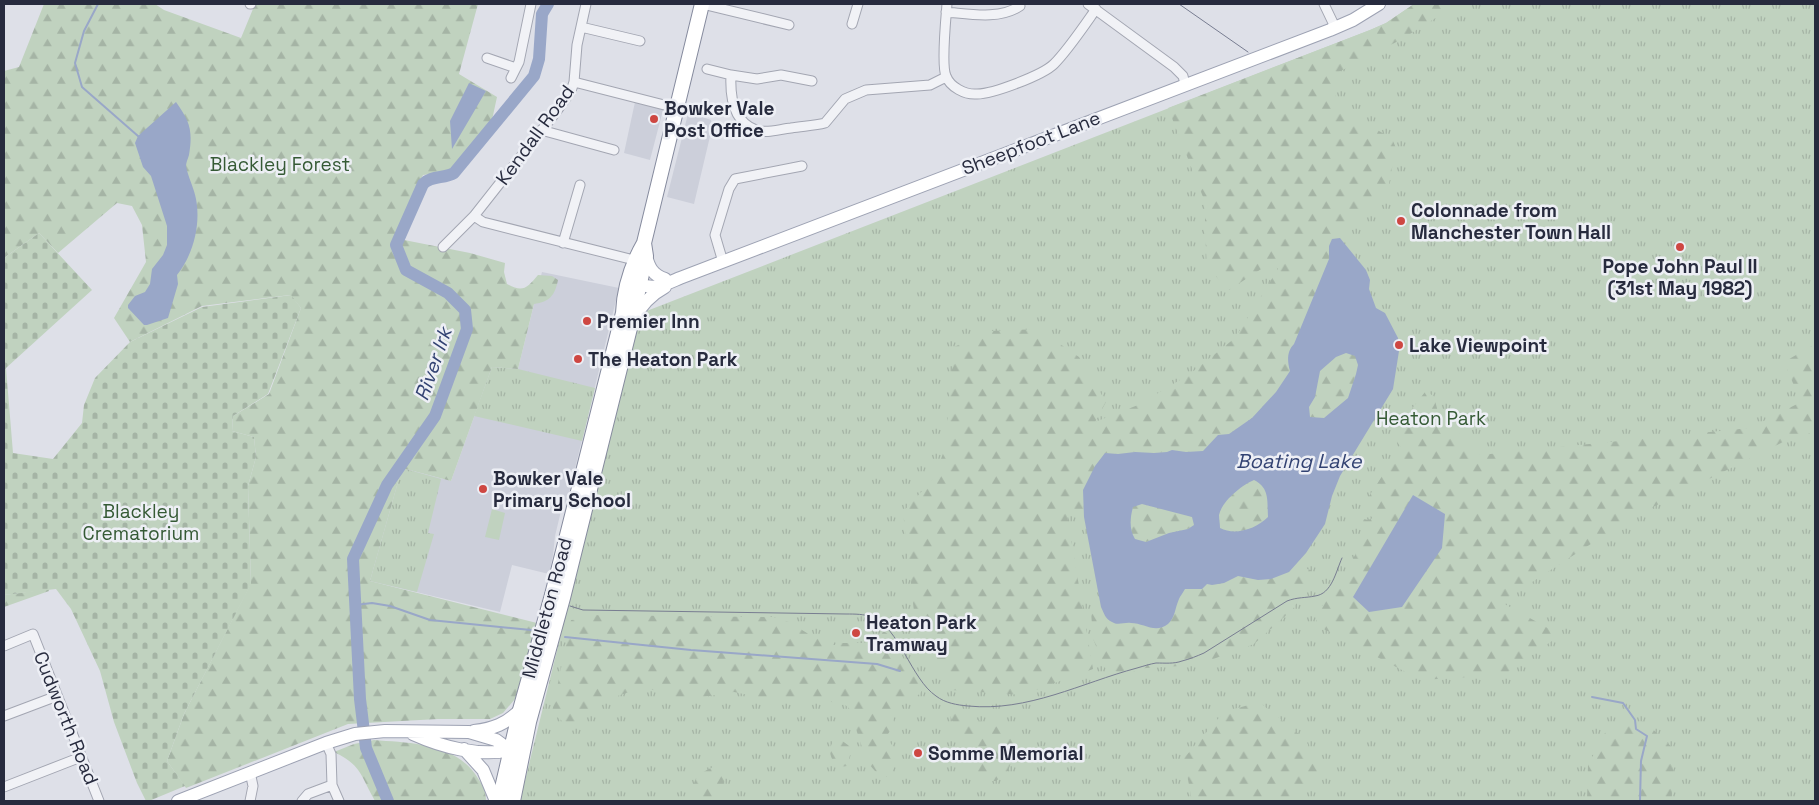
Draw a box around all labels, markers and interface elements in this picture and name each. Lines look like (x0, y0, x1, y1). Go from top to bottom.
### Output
street label: Kendall Road (490, 80, 580, 190)
place label: Bowker Vale Post Office (664, 96, 775, 143)
street label: Sheepfoot Lane (958, 105, 1104, 181)
marker: Bowker Vale Post Office (648, 113, 660, 125)
park label: Blackley Forest (210, 152, 350, 177)
place label: Colonnade from Manchester Town Hall (1411, 198, 1611, 245)
marker: Colonnade from Manchester Town Hall (1395, 215, 1407, 227)
marker: Pope John Paul II (31st May 1982) (1674, 241, 1686, 253)
place label: Pope John Paul II (31st May 1982) (1602, 254, 1758, 301)
place label: Premier Inn (597, 309, 700, 334)
marker: Premier Inn (581, 315, 593, 327)
water label: River Irk (408, 322, 458, 404)
place label: Lake Viewpoint (1409, 333, 1548, 358)
marker: Lake Viewpoint (1393, 339, 1405, 351)
place label: The Heaton Park (588, 347, 738, 372)
marker: The Heaton Park (572, 353, 584, 365)
park label: Heaton Park (1376, 406, 1486, 431)
water label: Boating Lake (1236, 448, 1363, 474)
place label: Bowker Vale Primary School (493, 466, 631, 513)
marker: Bowker Vale Primary School (477, 483, 489, 495)
park label: Blackley Crematorium (83, 499, 199, 546)
street label: Middleton Road (516, 535, 578, 681)
place label: Heaton Park Tramway (866, 610, 977, 657)
marker: Heaton Park Tramway (850, 627, 862, 639)
street label: Cudworth Road (28, 648, 104, 788)
place label: Somme Memorial (928, 741, 1084, 766)
marker: Somme Memorial (912, 747, 924, 759)

